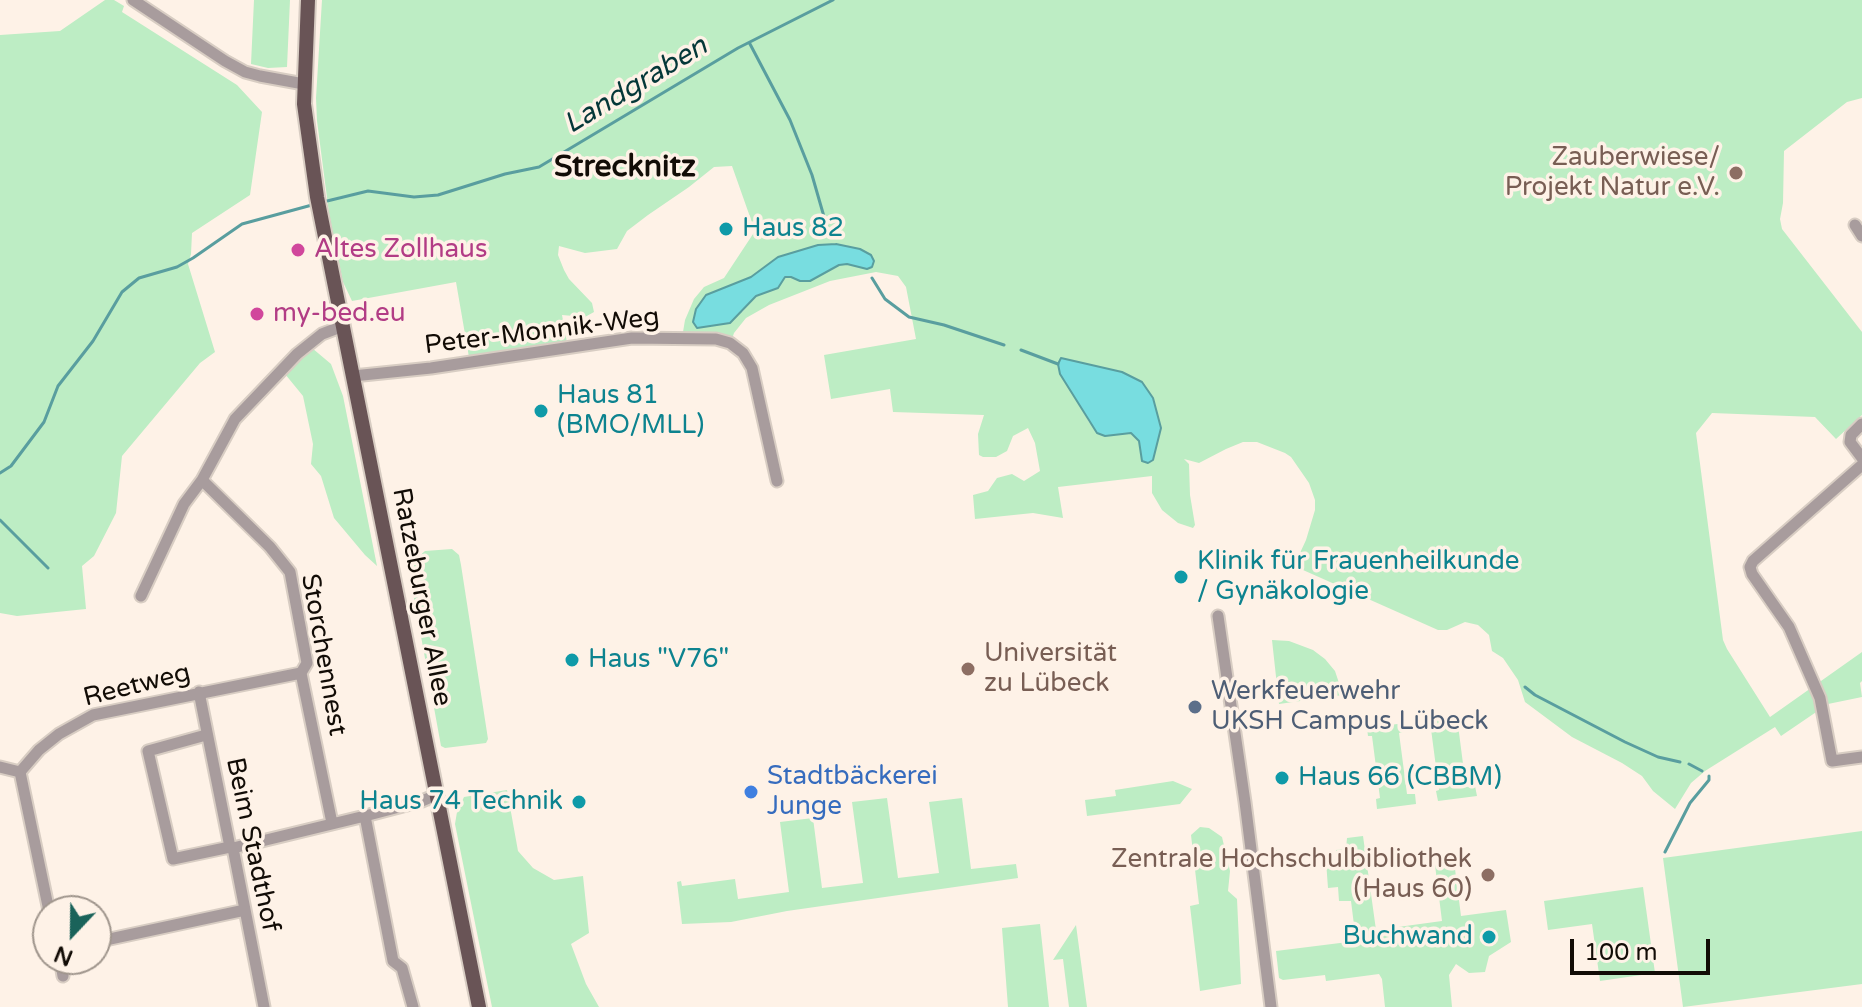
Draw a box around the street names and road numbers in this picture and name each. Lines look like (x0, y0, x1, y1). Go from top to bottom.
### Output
street label: Peter-Monnik-Weg (423, 302, 661, 362)
street label: Ratzeburger Allee (385, 485, 457, 709)
street label: Storchennest (293, 572, 353, 738)
street label: Reetweg (80, 658, 194, 714)
street label: Beim Stadthof (218, 755, 286, 935)

